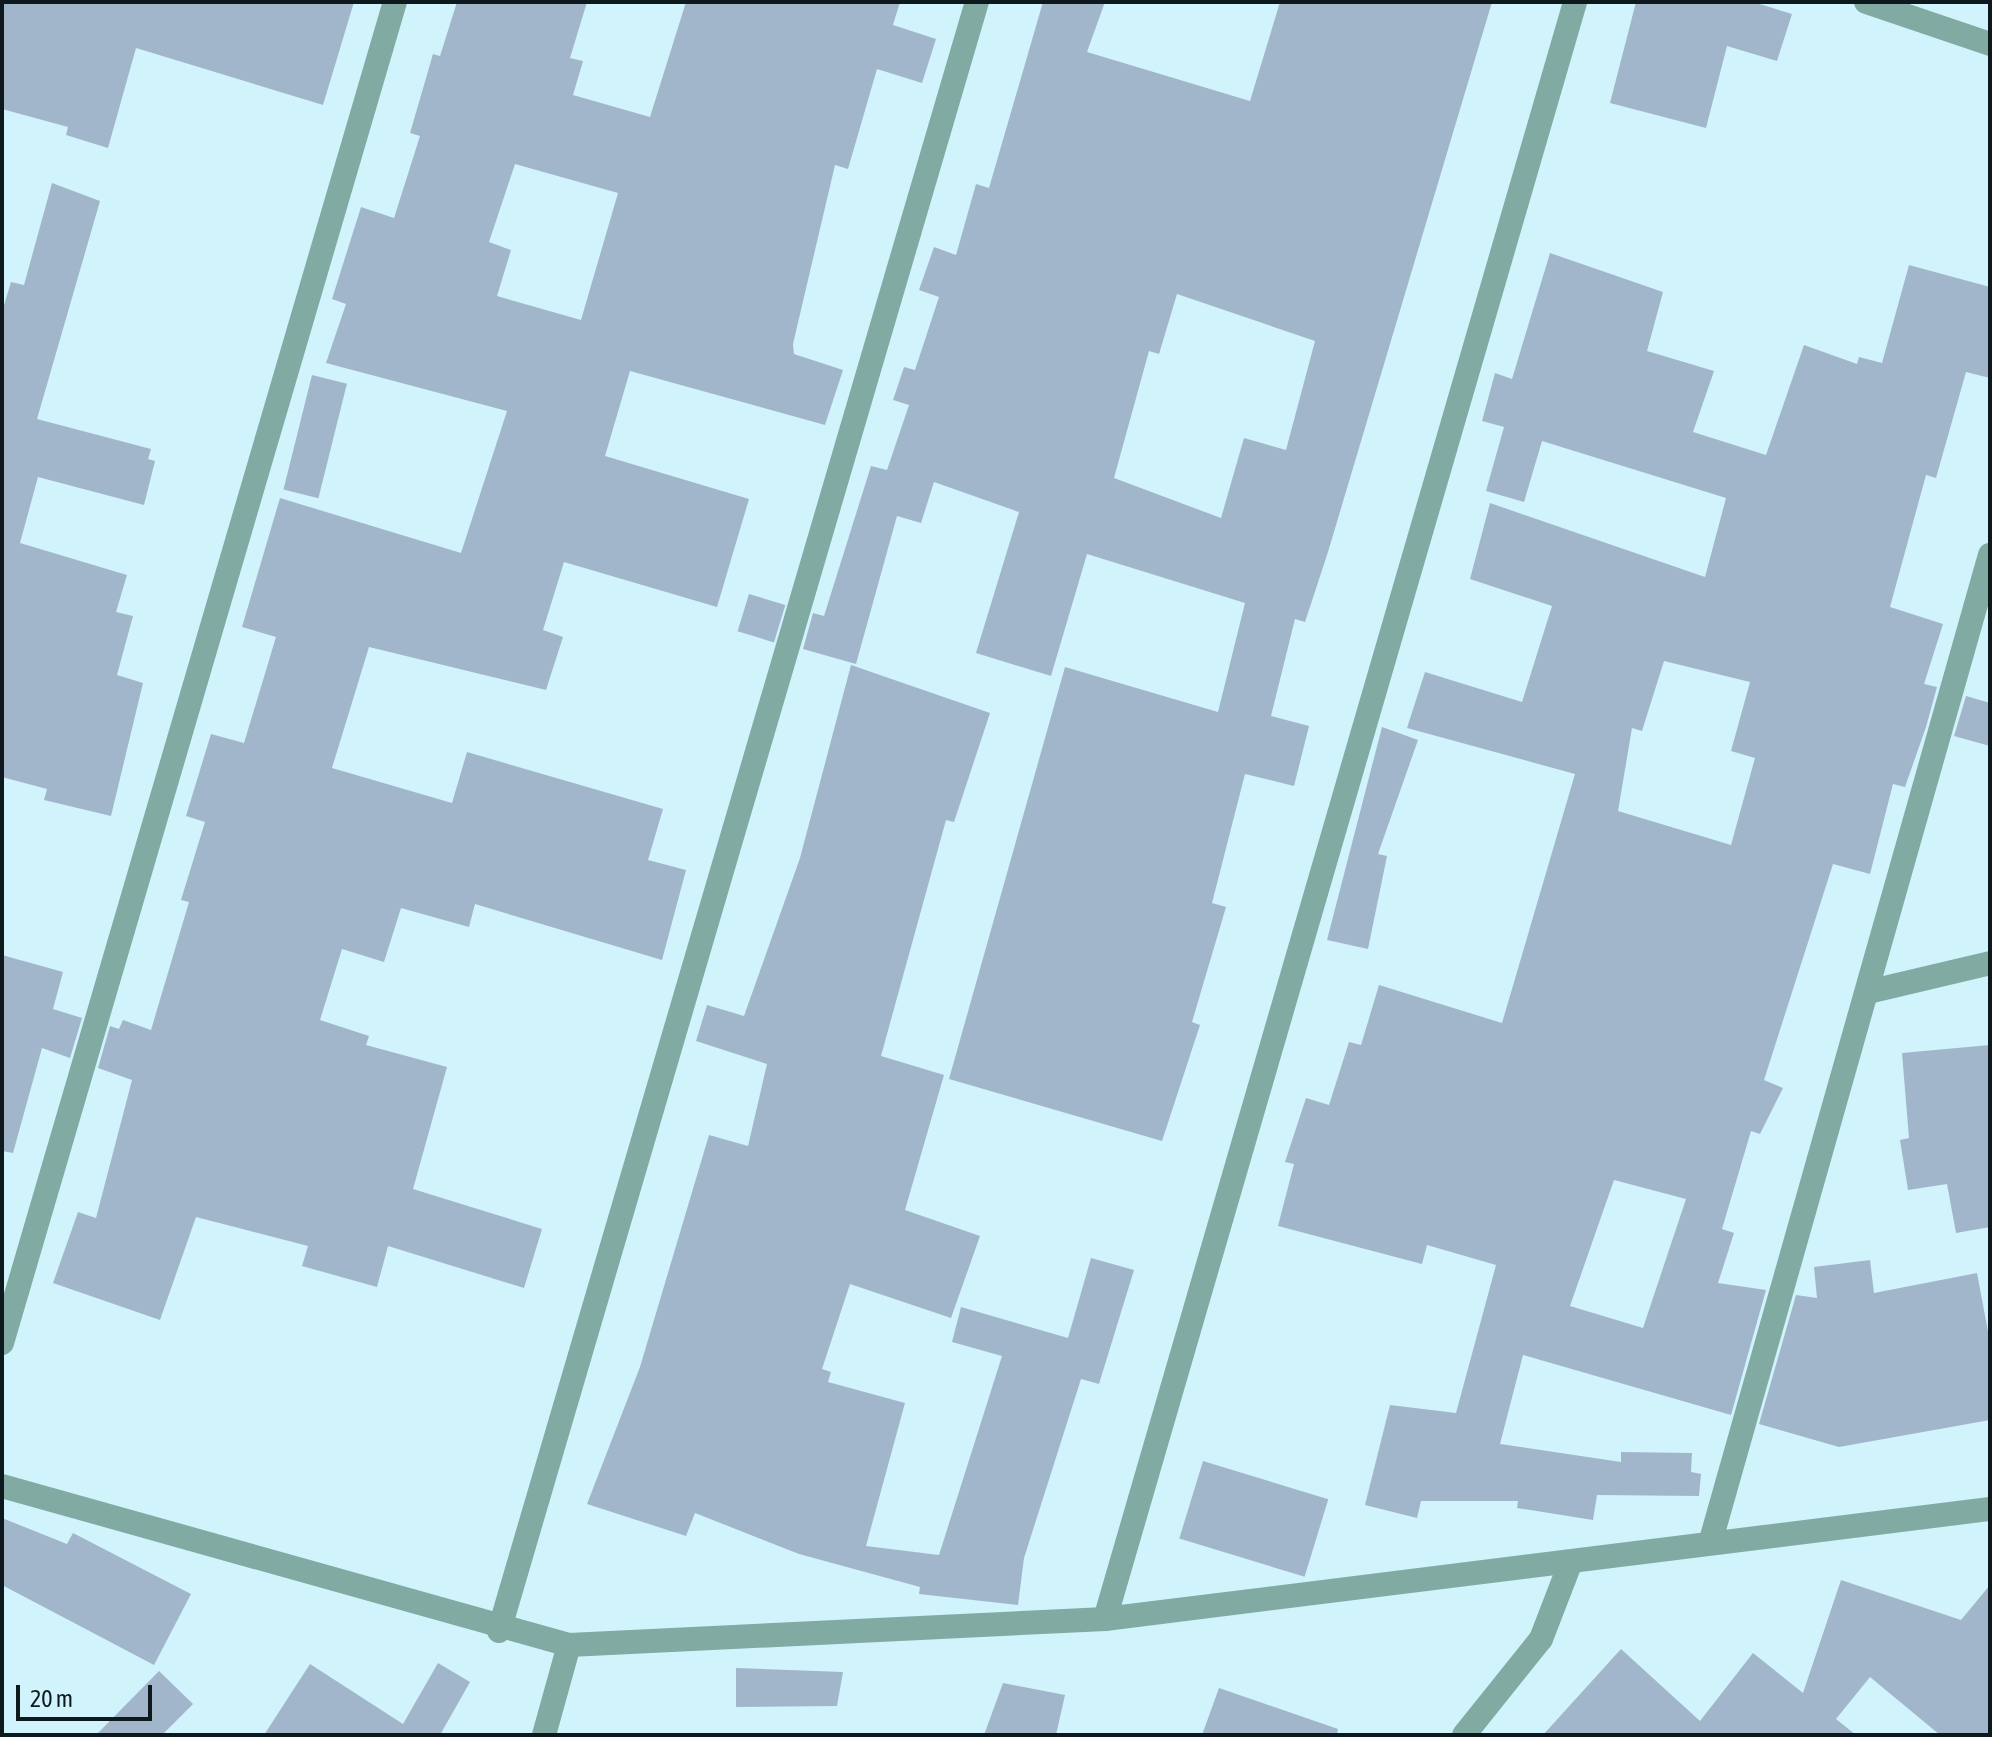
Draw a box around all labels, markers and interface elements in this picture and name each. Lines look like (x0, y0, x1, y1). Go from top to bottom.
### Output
scale bar (20, 1669, 156, 1719)
text: 20 m (30, 1685, 73, 1712)

